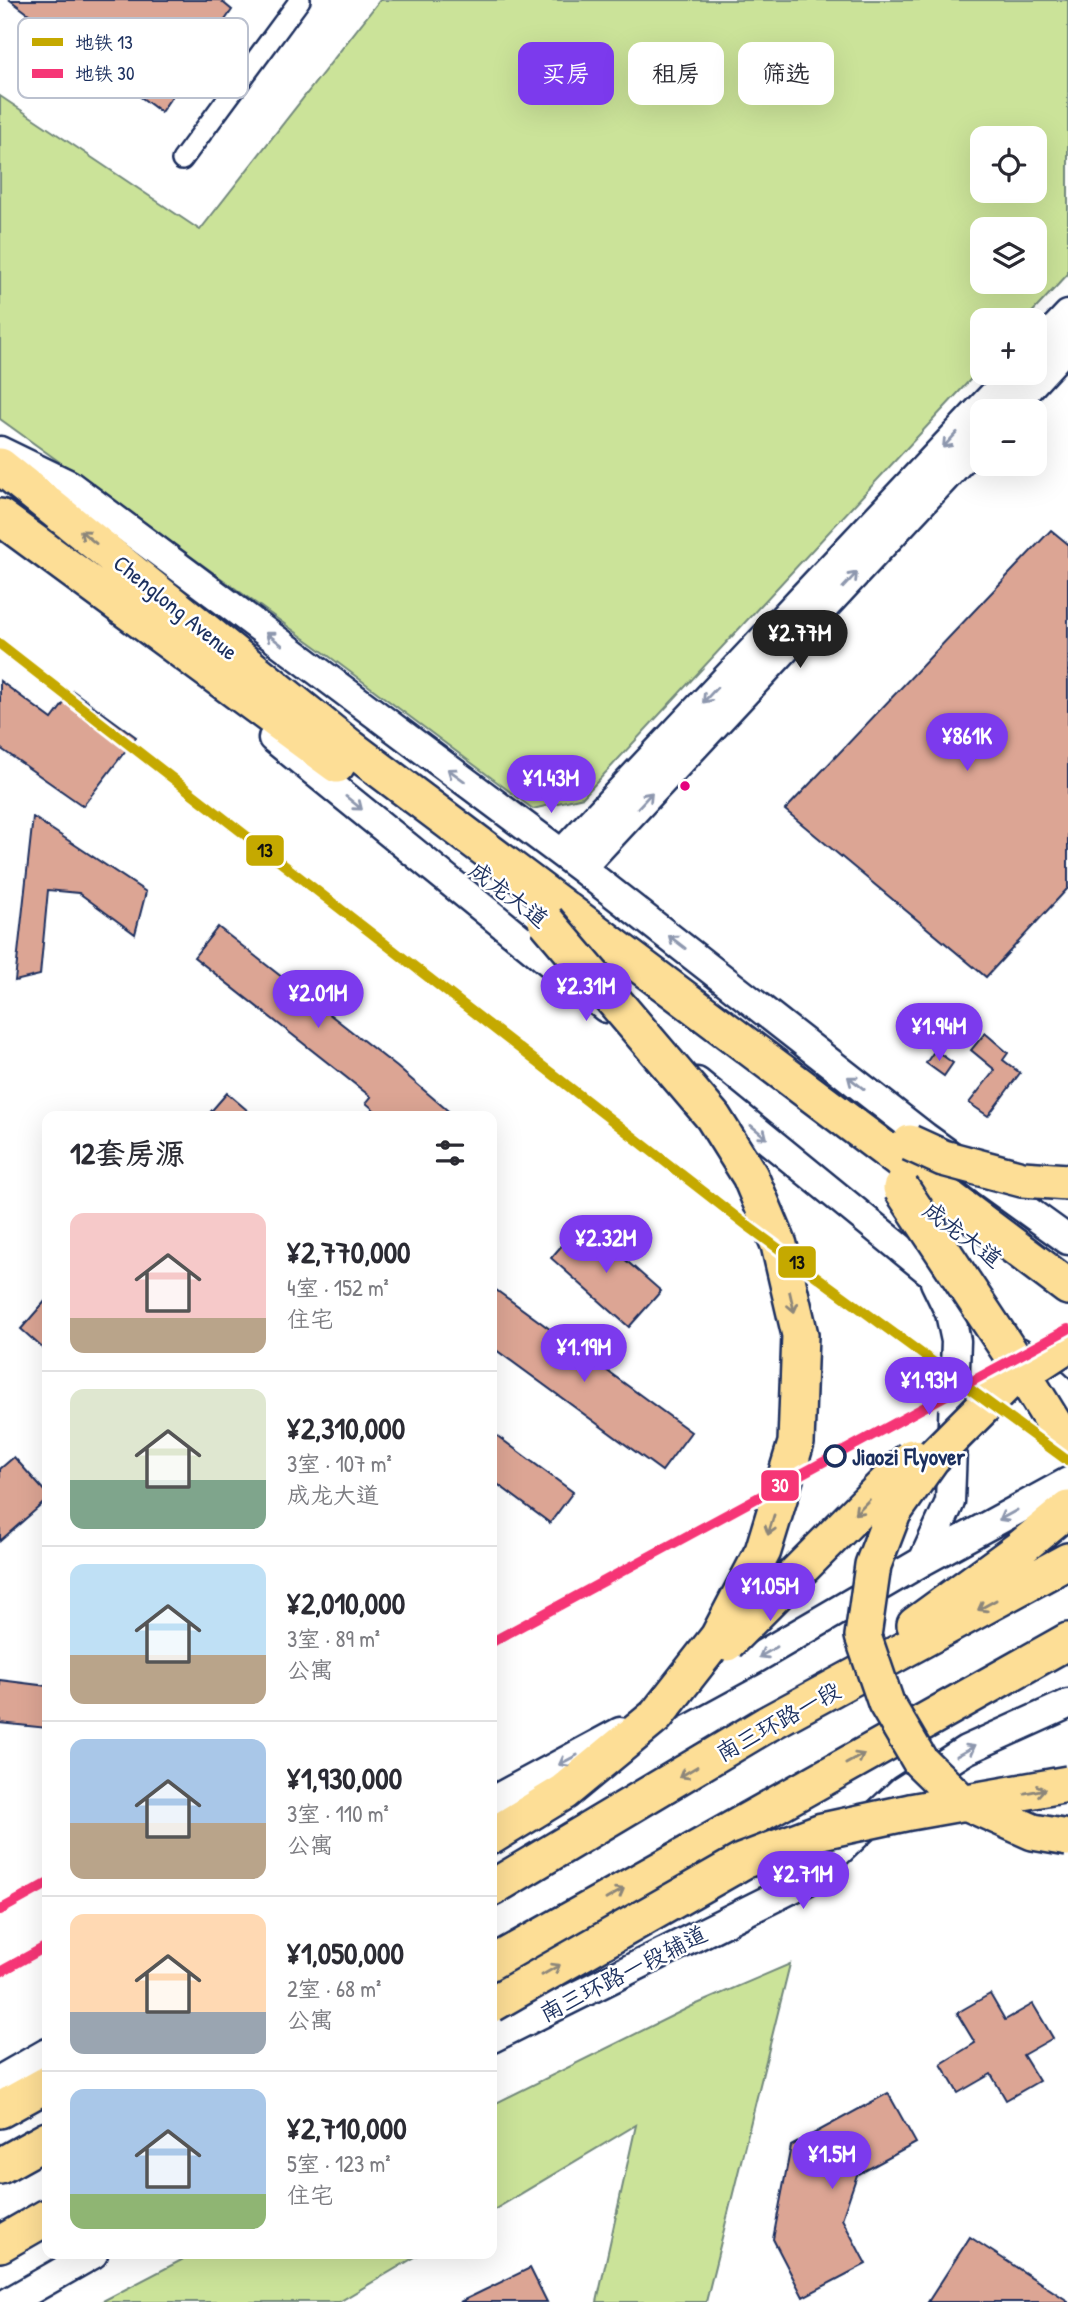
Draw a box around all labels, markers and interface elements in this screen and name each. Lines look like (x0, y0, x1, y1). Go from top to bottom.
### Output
legend (18, 18, 248, 98)
text: 地铁 13 (75, 29, 133, 55)
chip: 买房 (518, 42, 614, 105)
chip: 租房 (628, 42, 724, 105)
chip: 筛选 (738, 42, 834, 105)
text: 地铁 30 (75, 60, 134, 86)
map controls (970, 126, 1047, 476)
button: locate (970, 126, 1047, 203)
button: layers (970, 217, 1047, 294)
button: + (970, 308, 1047, 385)
button: − (970, 399, 1047, 476)
one-way arrow (942, 431, 959, 448)
one-way arrow (79, 529, 97, 544)
street label: Chenglong Avenue (107, 547, 245, 667)
one-way arrow (841, 572, 858, 589)
pin: ¥2.77M (743, 610, 857, 670)
text: ¥2.77M (769, 617, 831, 648)
one-way arrow (266, 631, 284, 646)
one-way arrow (702, 686, 719, 703)
pin: ¥861K (918, 714, 1016, 773)
text: ¥861K (942, 720, 992, 751)
pin: ¥1.43M (494, 756, 608, 815)
text: ¥1.43M (523, 762, 579, 793)
one-way arrow (447, 768, 466, 783)
unlabelled marker (678, 779, 692, 793)
one-way arrow (636, 792, 653, 809)
one-way arrow (344, 795, 362, 811)
line badge: 13 (245, 834, 285, 867)
text: 13 (257, 837, 273, 863)
street label: 成龙大道 (463, 854, 555, 934)
one-way arrow (668, 935, 686, 950)
pin: ¥2.31M (529, 964, 643, 1023)
pin: ¥2.01M (261, 970, 375, 1030)
text: ¥2.31M (557, 970, 615, 1001)
text: ¥2.01M (289, 977, 347, 1008)
pin: ¥1.94M (882, 1004, 996, 1063)
text: ¥1.94M (912, 1010, 966, 1041)
one-way arrow (847, 1075, 865, 1090)
one-way arrow (749, 1125, 767, 1140)
text: 12套房源 (70, 1133, 185, 1173)
icon: filters (431, 1134, 469, 1172)
street label: 成龙大道 (917, 1194, 1009, 1274)
pin: ¥2.32M (549, 1216, 663, 1275)
text: ¥2.32M (575, 1222, 637, 1253)
text: ¥2,770,000 (287, 1232, 411, 1272)
icon: home (126, 1241, 210, 1325)
line badge: 13 (777, 1245, 817, 1279)
text: 13 (789, 1249, 805, 1275)
text: 4室 · 152 m² (287, 1272, 389, 1303)
one-way arrow (786, 1290, 800, 1313)
text: 住宅 (287, 1303, 333, 1334)
pin: ¥1.19M (527, 1324, 641, 1384)
text: ¥1.19M (557, 1331, 611, 1362)
pin: ¥1.93M (872, 1358, 986, 1417)
text: ¥1.93M (901, 1364, 957, 1395)
text: ¥2,310,000 (287, 1408, 405, 1448)
icon: home (126, 1417, 210, 1501)
place label: Jiaozi Flyover (852, 1441, 965, 1473)
marker: Jiaozi Flyover (824, 1445, 846, 1467)
text: 3室 · 107 m² (287, 1448, 392, 1479)
line badge: 30 (760, 1469, 800, 1502)
text: 30 (771, 1472, 789, 1498)
text: 成龙大道 (287, 1479, 379, 1510)
one-way arrow (853, 1499, 870, 1516)
one-way arrow (998, 1508, 1019, 1522)
one-way arrow (764, 1513, 777, 1535)
pin: ¥1.05M (713, 1564, 827, 1623)
text: ¥1.05M (741, 1570, 799, 1601)
text: ¥2,010,000 (287, 1583, 405, 1623)
icon: home (126, 1592, 210, 1676)
one-way arrow (977, 1598, 997, 1612)
text: 3室 · 89 m² (287, 1623, 380, 1654)
one-way arrow (759, 1645, 779, 1659)
text: 公寓 (287, 1654, 333, 1685)
street label: 南三环路一段 (710, 1674, 846, 1768)
one-way arrow (955, 1744, 975, 1758)
one-way arrow (844, 1752, 864, 1766)
one-way arrow (558, 1754, 579, 1767)
text: ¥1,930,000 (287, 1758, 402, 1798)
one-way arrow (678, 1765, 698, 1779)
icon: home (126, 1767, 210, 1851)
one-way arrow (1023, 1784, 1046, 1797)
text: 3室 · 110 m² (287, 1798, 389, 1829)
text: 公寓 (287, 1829, 333, 1860)
pin: ¥2.71M (746, 1852, 860, 1911)
text: ¥2.71M (773, 1858, 833, 1889)
one-way arrow (604, 1887, 625, 1900)
street label: 南三环路一段辅道 (534, 1917, 712, 2029)
text: ¥1,050,000 (287, 1933, 404, 1973)
icon: home (126, 1942, 210, 2026)
one-way arrow (540, 1963, 561, 1976)
text: 2室 · 68 m² (287, 1973, 381, 2004)
text: 公寓 (287, 2004, 333, 2035)
text: ¥2,710,000 (287, 2108, 407, 2148)
icon: home (126, 2117, 210, 2201)
pin: ¥1.5M (783, 2132, 881, 2191)
text: ¥1.5M (808, 2138, 856, 2169)
text: 5室 · 123 m² (287, 2148, 391, 2179)
text: 住宅 (287, 2179, 333, 2210)

